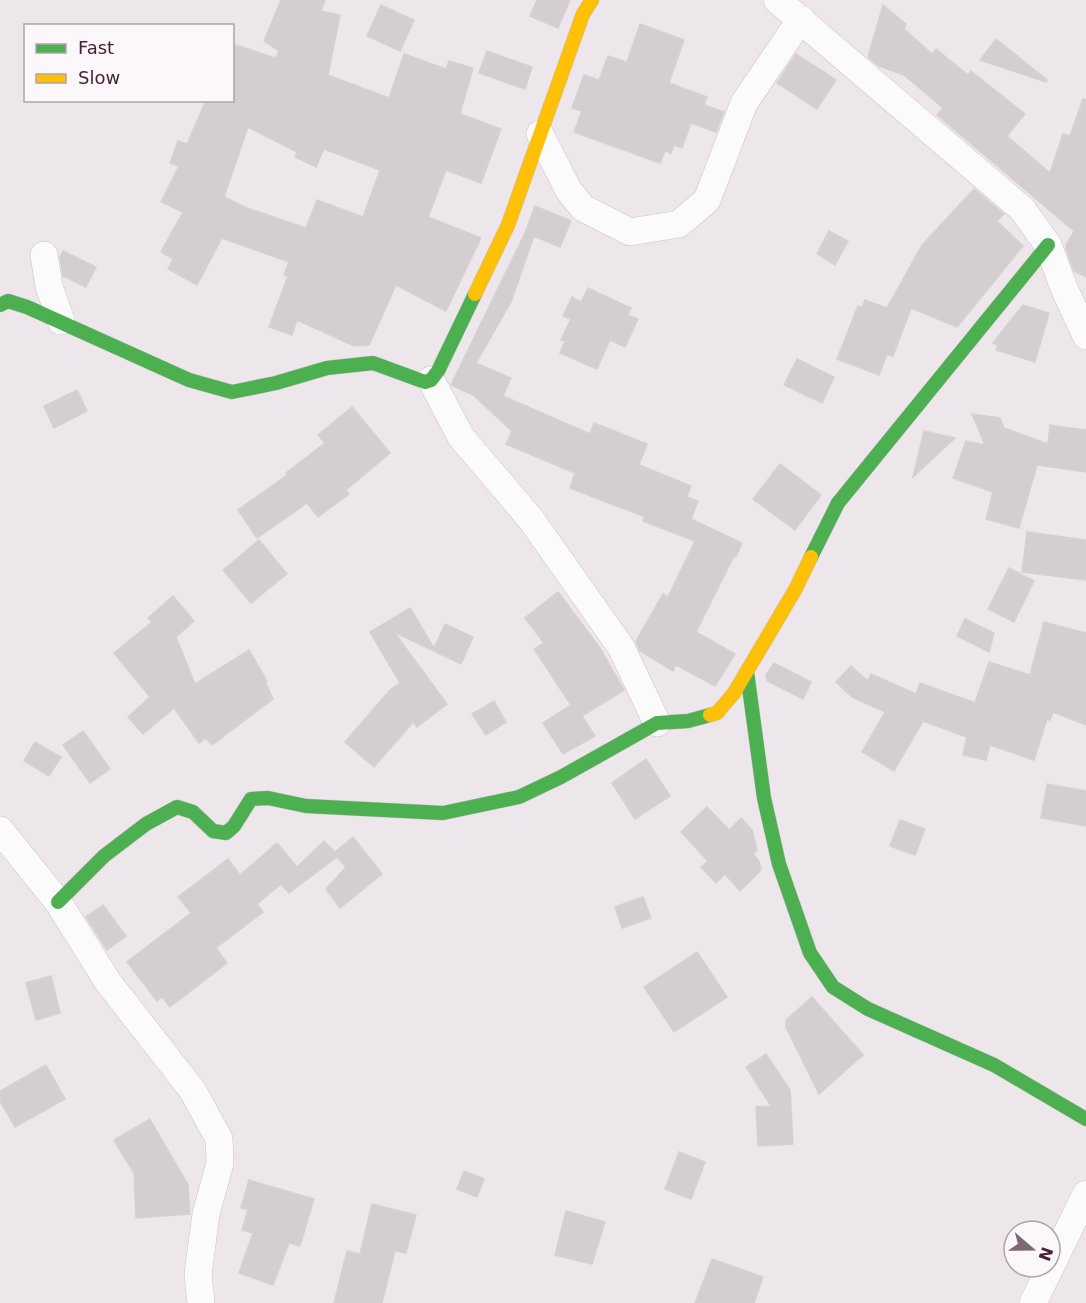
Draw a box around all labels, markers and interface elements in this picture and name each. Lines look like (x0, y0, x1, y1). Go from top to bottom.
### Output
legend (24, 24, 234, 102)
text: Fast (78, 37, 114, 58)
text: Slow (78, 67, 120, 88)
north arrow (1002, 1219, 1062, 1279)
text: N (1034, 1244, 1057, 1264)

